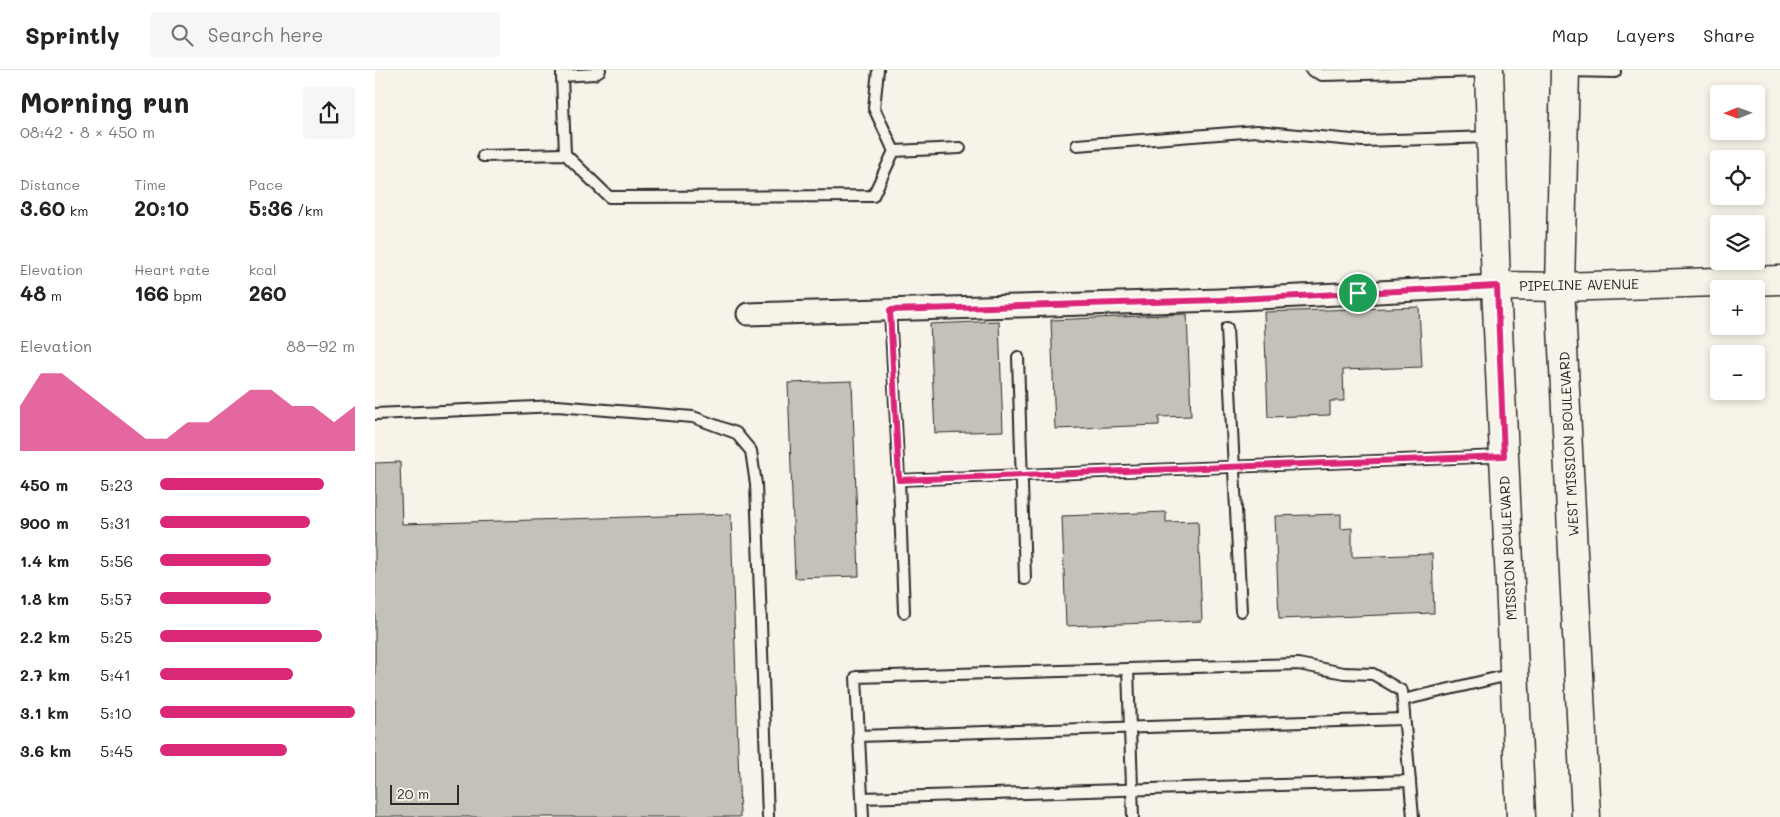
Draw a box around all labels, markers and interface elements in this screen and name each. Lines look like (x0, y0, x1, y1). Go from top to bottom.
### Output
search box (150, 12, 500, 57)
text: Sprintly (25, 19, 120, 50)
icon: search (168, 21, 196, 49)
text: Search here (208, 22, 323, 47)
text: Map (1552, 23, 1588, 47)
text: Layers (1616, 23, 1675, 47)
text: Share (1703, 23, 1755, 47)
text: Morning run (20, 84, 189, 120)
north arrow (1710, 85, 1765, 140)
map controls (1710, 85, 1765, 400)
button: share (303, 87, 355, 139)
text: 08:42 · 8 × 450 m (20, 121, 155, 142)
button: locate (1710, 150, 1765, 205)
text: Distance (20, 175, 80, 194)
text: Time (134, 175, 166, 194)
text: Pace (249, 175, 283, 194)
text: 3.60 (20, 194, 65, 221)
text: 20:10 (134, 194, 189, 221)
text: 5:36 (249, 194, 293, 221)
text: km (65, 201, 88, 220)
text: /km (293, 201, 323, 220)
button: layers (1710, 215, 1765, 270)
text: Elevation (20, 260, 83, 279)
text: Heart rate (134, 260, 210, 279)
text: kcal (249, 260, 277, 279)
pin (1337, 272, 1379, 314)
street label: PIPELINE AVENUE (1519, 274, 1639, 295)
text: 48 (20, 279, 46, 306)
text: 166 (134, 279, 169, 306)
text: 260 (249, 279, 287, 306)
icon: arrive (1344, 279, 1372, 307)
button: + (1710, 280, 1765, 335)
text: m (46, 286, 62, 305)
text: bpm (169, 286, 202, 305)
text: Elevation (20, 335, 92, 356)
text: 88–92 m (286, 335, 355, 356)
button: − (1710, 345, 1765, 400)
street label: WEST MISSION BOULEVARD (1554, 351, 1583, 537)
text: 450 m (20, 474, 68, 495)
text: 5:23 (100, 474, 133, 495)
street label: MISSION BOULEVARD (1494, 475, 1521, 621)
text: 900 m (20, 512, 69, 533)
text: 5:31 (100, 512, 131, 533)
text: 1.4 km (20, 550, 69, 571)
text: 5:56 (100, 550, 133, 571)
text: 1.8 km (20, 588, 69, 609)
text: 5:57 (100, 588, 133, 609)
text: 2.2 km (20, 626, 70, 647)
text: 5:25 (100, 626, 133, 647)
text: 2.7 km (20, 664, 70, 685)
text: 5:41 (100, 664, 131, 685)
text: 3.1 km (20, 702, 69, 723)
text: 5:10 (100, 702, 131, 723)
text: 3.6 km (20, 740, 71, 761)
text: 5:45 (100, 740, 133, 761)
scale bar (390, 782, 459, 805)
text: 20 m (397, 784, 429, 803)

